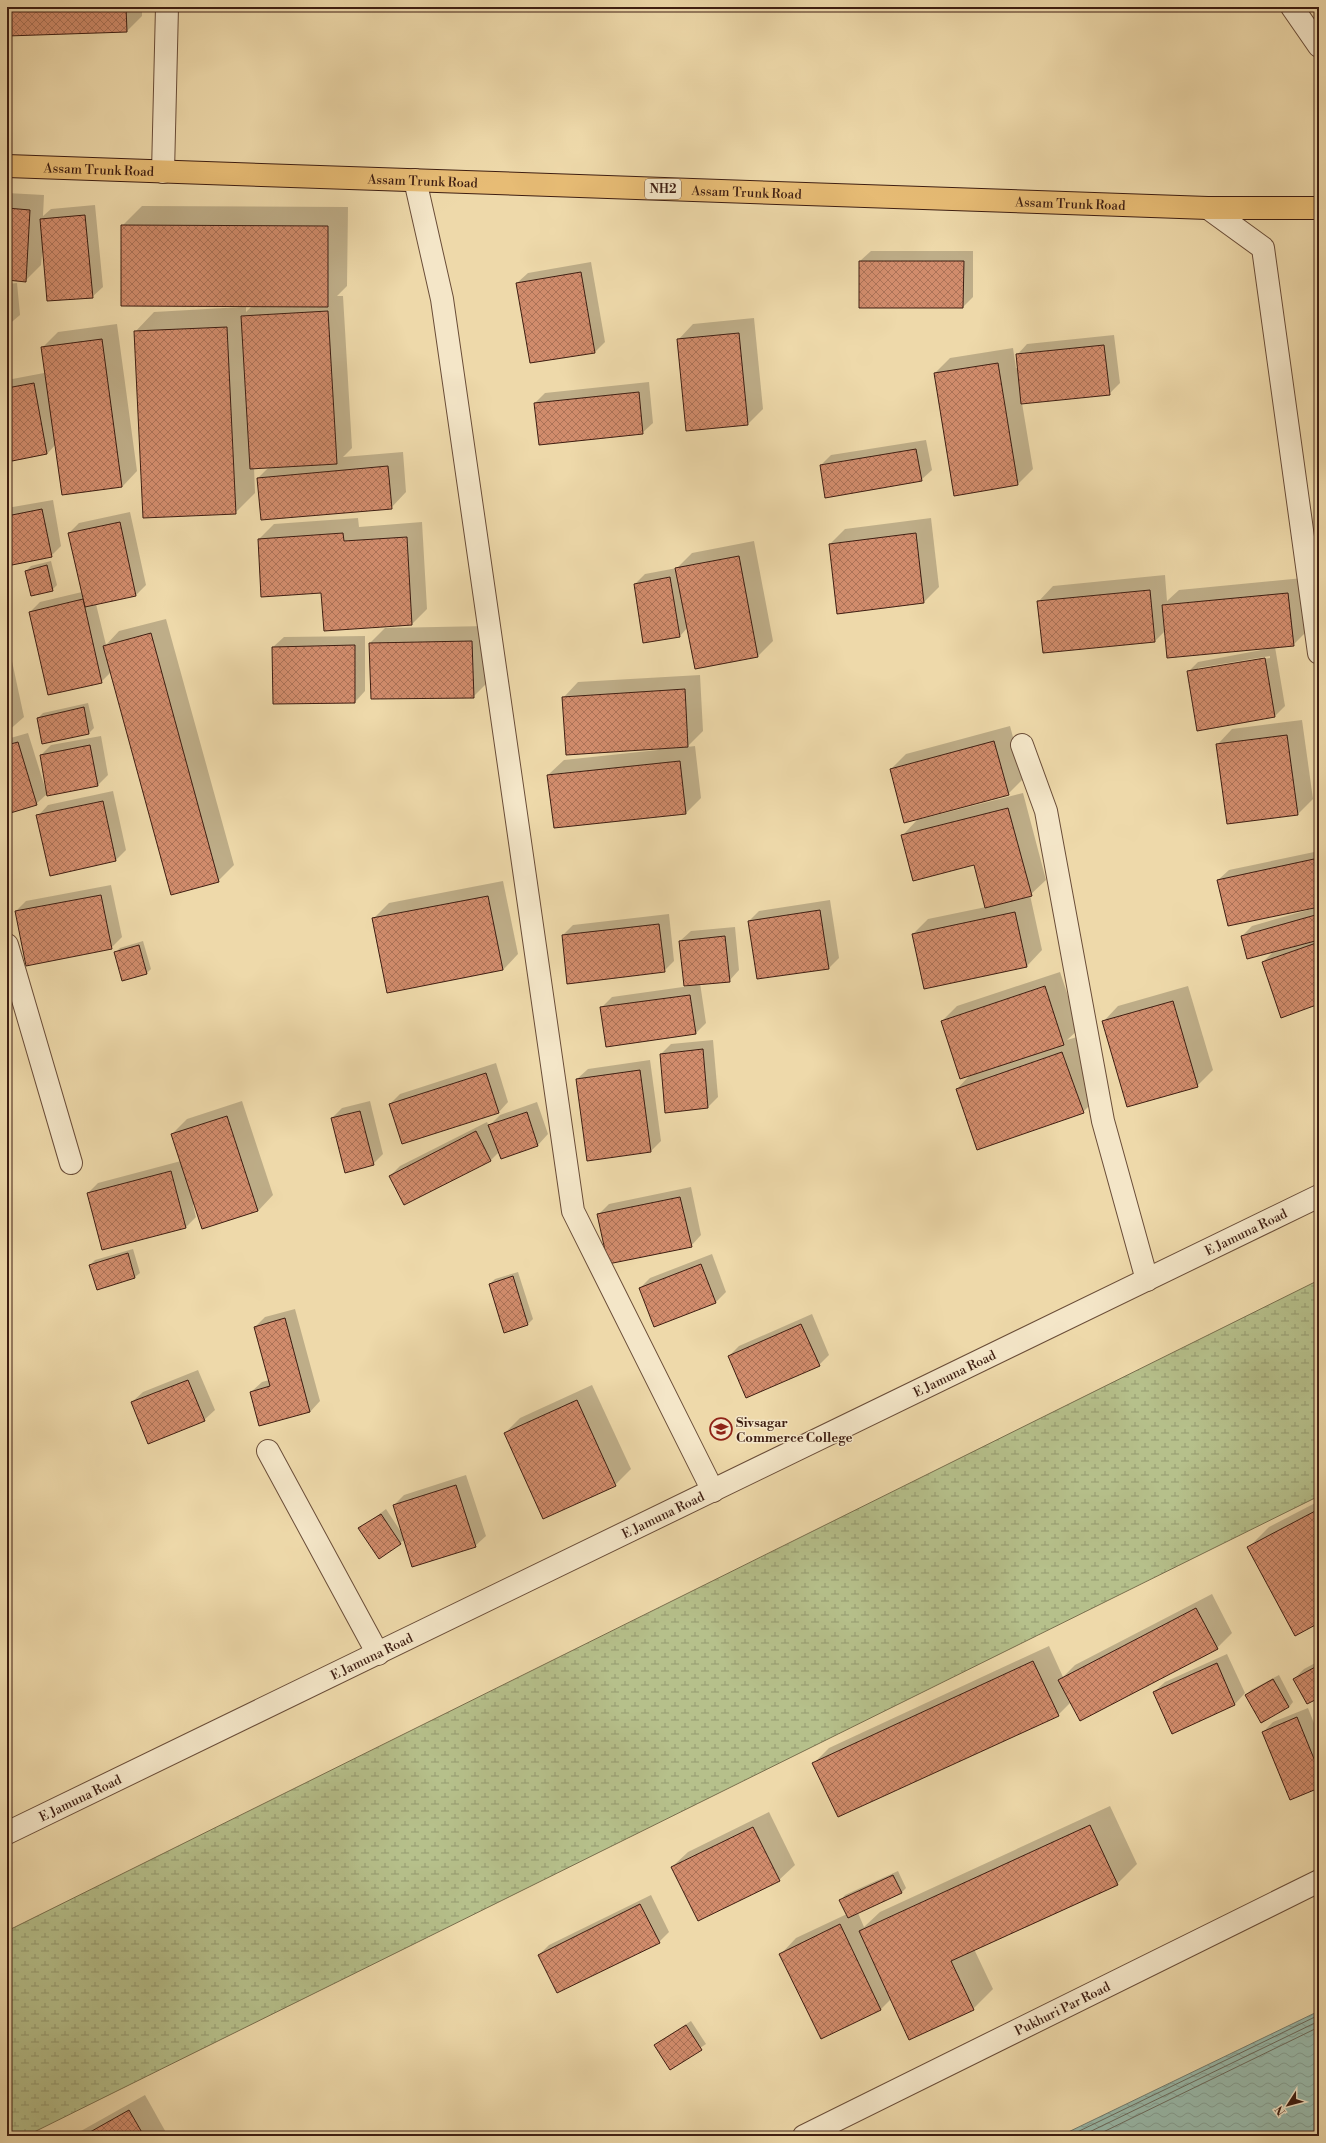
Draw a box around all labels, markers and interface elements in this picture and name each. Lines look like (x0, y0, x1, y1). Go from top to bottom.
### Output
street label: Assam Trunk Road (42, 160, 155, 180)
street label: Assam Trunk Road (366, 172, 479, 191)
road number: NH2 (645, 179, 681, 199)
street label: Assam Trunk Road (690, 183, 803, 203)
street label: Assam Trunk Road (1014, 194, 1126, 214)
street label: E Jamuna Road (1202, 1205, 1291, 1259)
street label: E Jamuna Road (911, 1347, 999, 1401)
place label: Sivsagar Commerce College (736, 1415, 853, 1446)
school or university icon: Sivsagar Commerce College (708, 1416, 734, 1442)
street label: E Jamuna Road (619, 1488, 708, 1542)
street label: E Jamuna Road (328, 1630, 416, 1684)
street label: E Jamuna Road (36, 1771, 125, 1825)
street label: Pukhuri Par Road (1012, 1978, 1113, 2039)
north arrow (1268, 2085, 1308, 2125)
text: N (1272, 2102, 1289, 2118)

